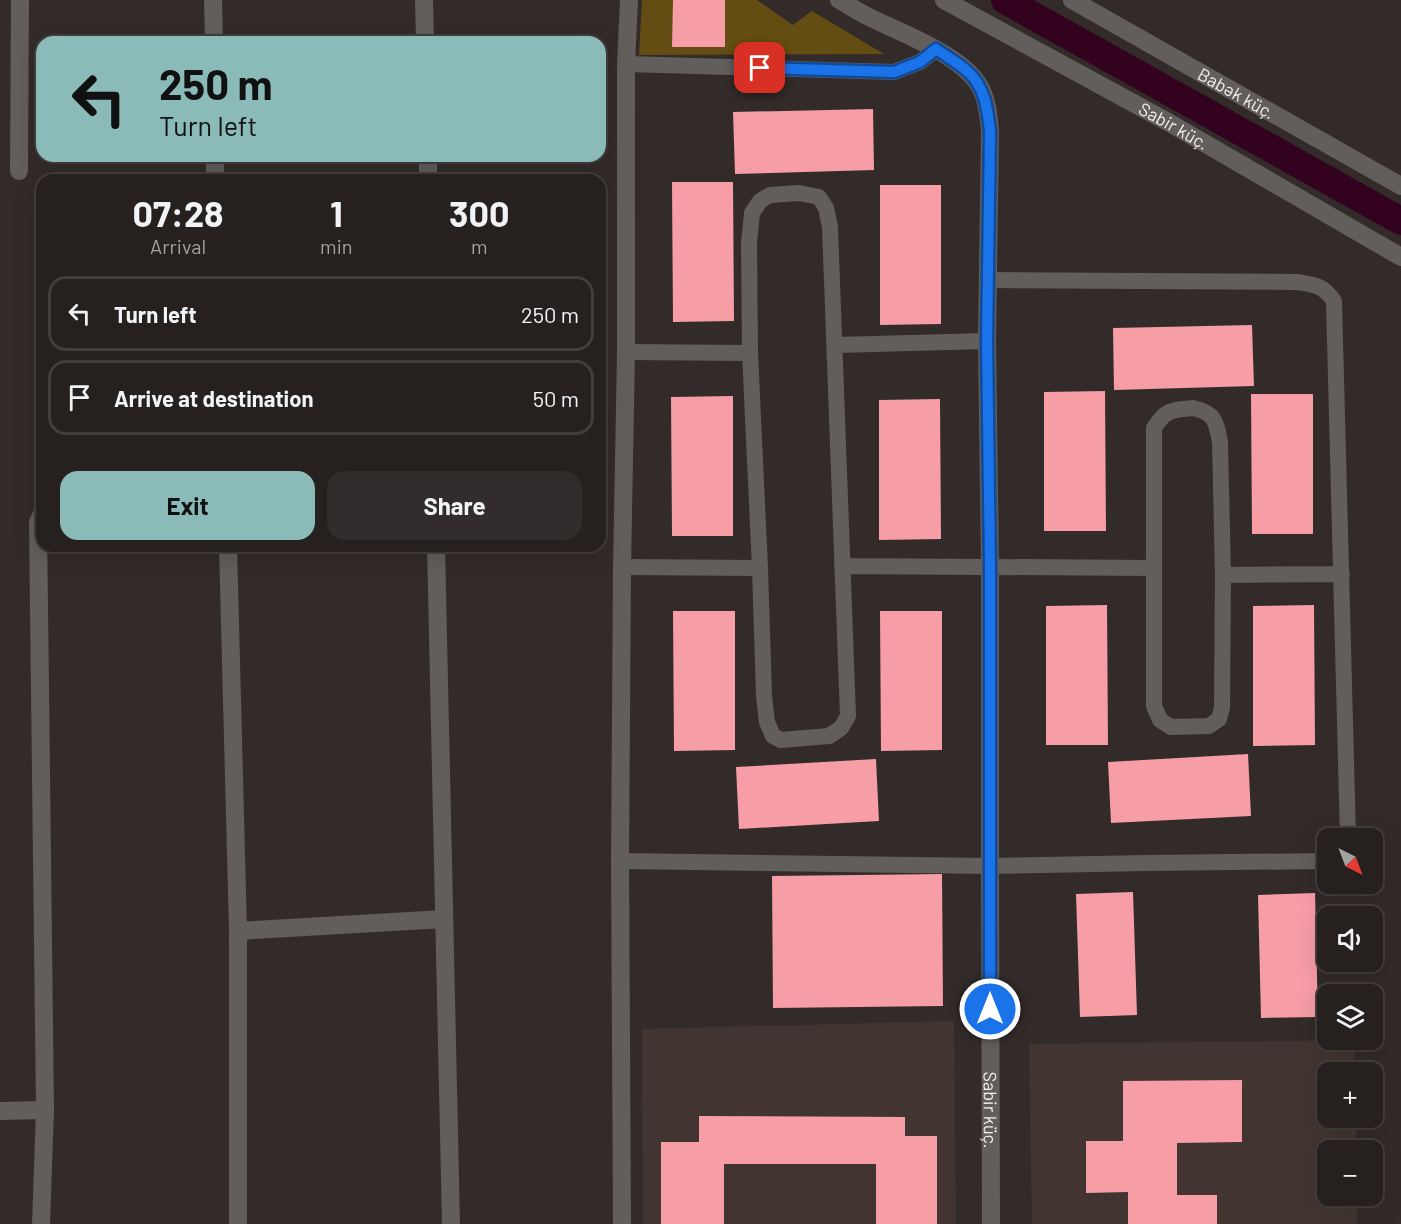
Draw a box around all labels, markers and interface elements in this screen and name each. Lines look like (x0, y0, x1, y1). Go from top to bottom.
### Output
pin (734, 42, 785, 93)
icon: arrive (743, 51, 776, 84)
text: 250 m (159, 58, 273, 108)
icon: left (60, 60, 138, 138)
street label: Babək küç. (1194, 63, 1279, 124)
street label: Sabir küç. (1135, 97, 1213, 154)
text: Turn left (159, 109, 257, 141)
text: 07:28 (132, 191, 224, 234)
text: 1 (330, 191, 343, 234)
text: 300 (449, 191, 509, 234)
text: Arrival (150, 234, 206, 258)
text: min (320, 234, 353, 258)
text: m (471, 234, 488, 258)
icon: left (63, 297, 96, 330)
text: Turn left (114, 301, 197, 327)
text: 250 m (521, 301, 579, 327)
icon: arrive (63, 381, 96, 414)
text: Arrive at destination (114, 385, 313, 411)
text: 50 m (533, 385, 579, 411)
button: Exit (60, 471, 315, 540)
button: Share (327, 471, 582, 540)
north arrow (1317, 828, 1383, 894)
map controls (1317, 828, 1383, 1206)
button: sound (1317, 906, 1383, 972)
position arrow (958, 977, 1022, 1041)
button: layers (1317, 984, 1383, 1050)
button: + (1317, 1062, 1383, 1128)
street label: Sabir küç. (980, 1072, 1002, 1149)
button: − (1317, 1140, 1383, 1206)

